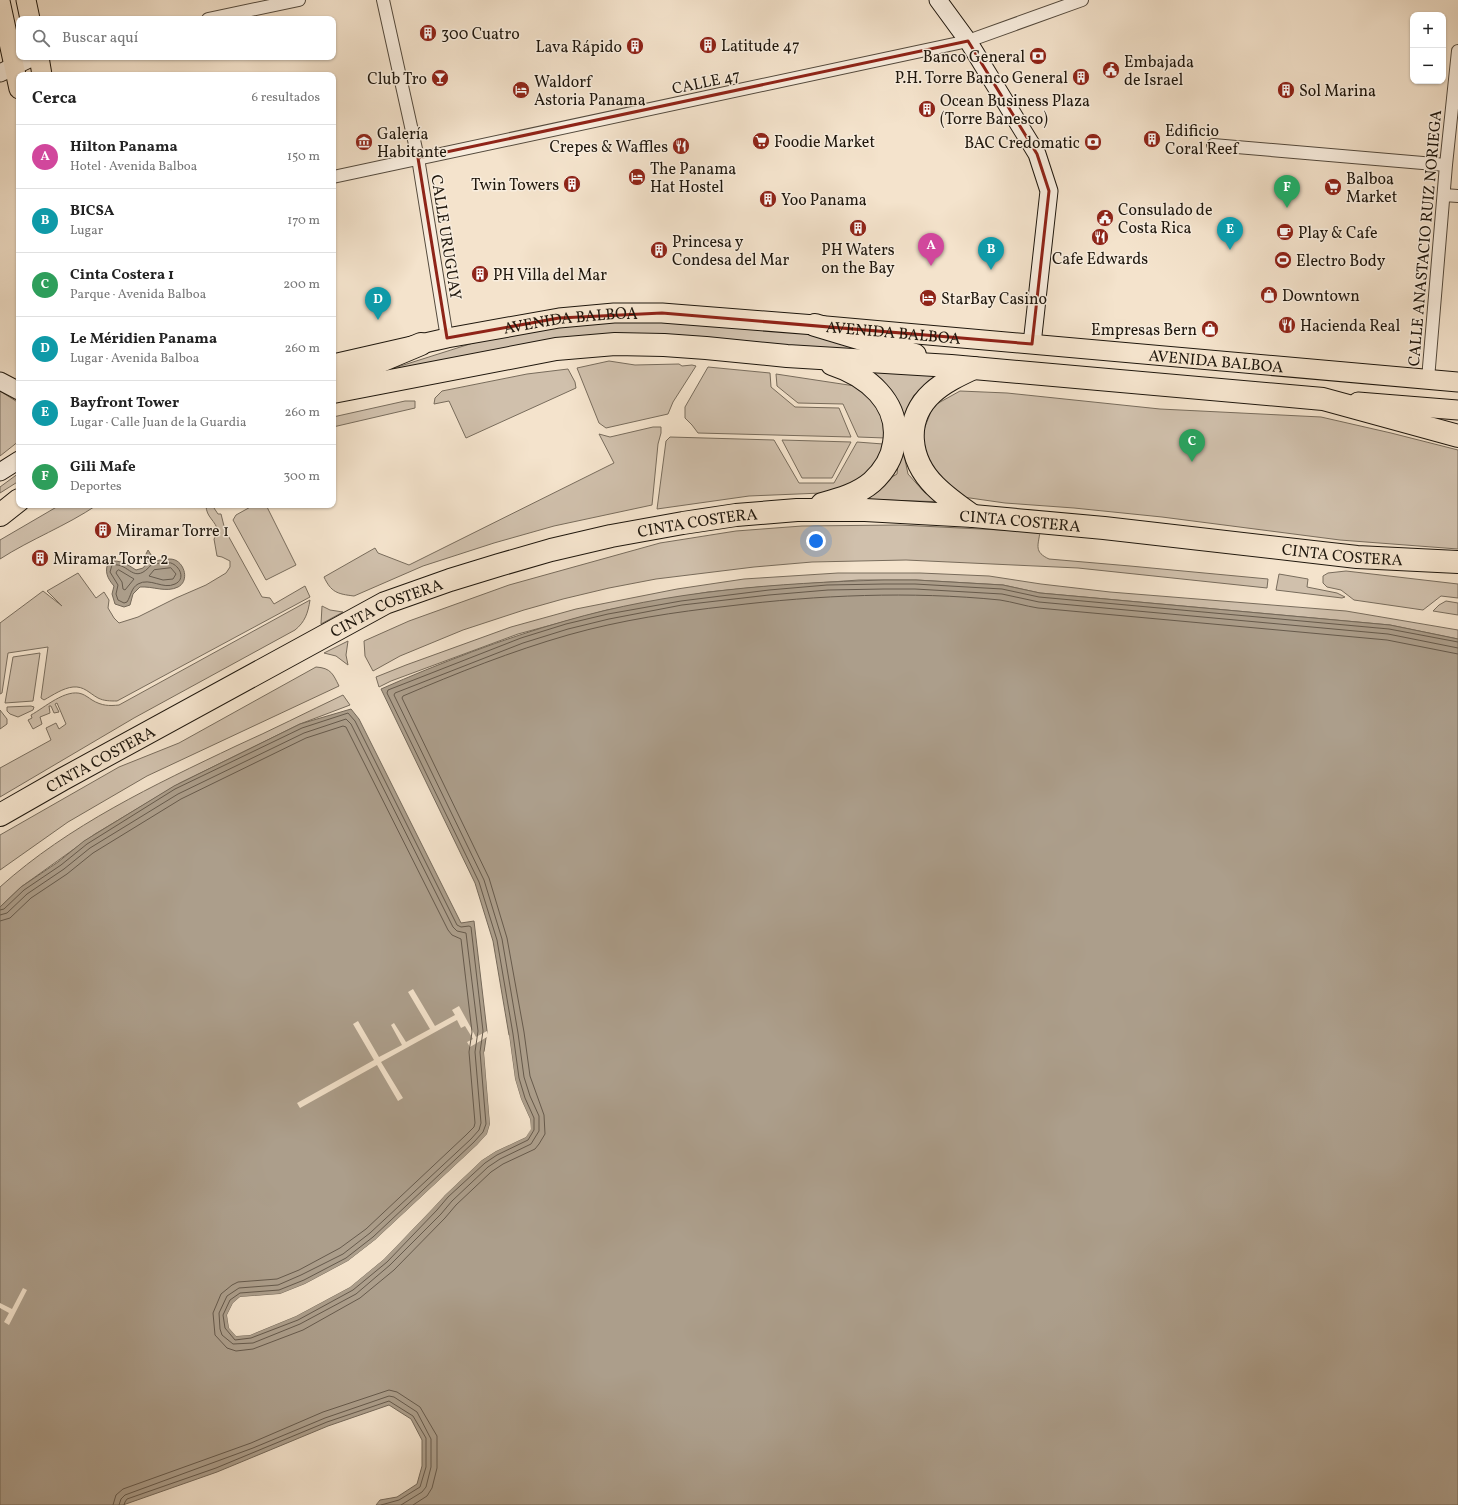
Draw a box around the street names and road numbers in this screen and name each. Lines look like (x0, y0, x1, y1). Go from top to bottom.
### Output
street label: CALLE 47 (670, 65, 743, 101)
street label: CALLE ANASTACIO RUIZ NORIEGA (1404, 109, 1448, 367)
street label: CALLE URUGUAY (424, 173, 466, 302)
street label: AVENIDA BALBOA (502, 304, 638, 341)
street label: AVENIDA BALBOA (825, 317, 961, 351)
street label: AVENIDA BALBOA (1148, 346, 1284, 379)
street label: CINTA COSTERA (636, 504, 759, 544)
street label: CINTA COSTERA (959, 506, 1082, 539)
street label: CINTA COSTERA (1280, 539, 1403, 572)
street label: CINTA COSTERA (327, 574, 446, 644)
street label: CINTA COSTERA (43, 722, 160, 799)

